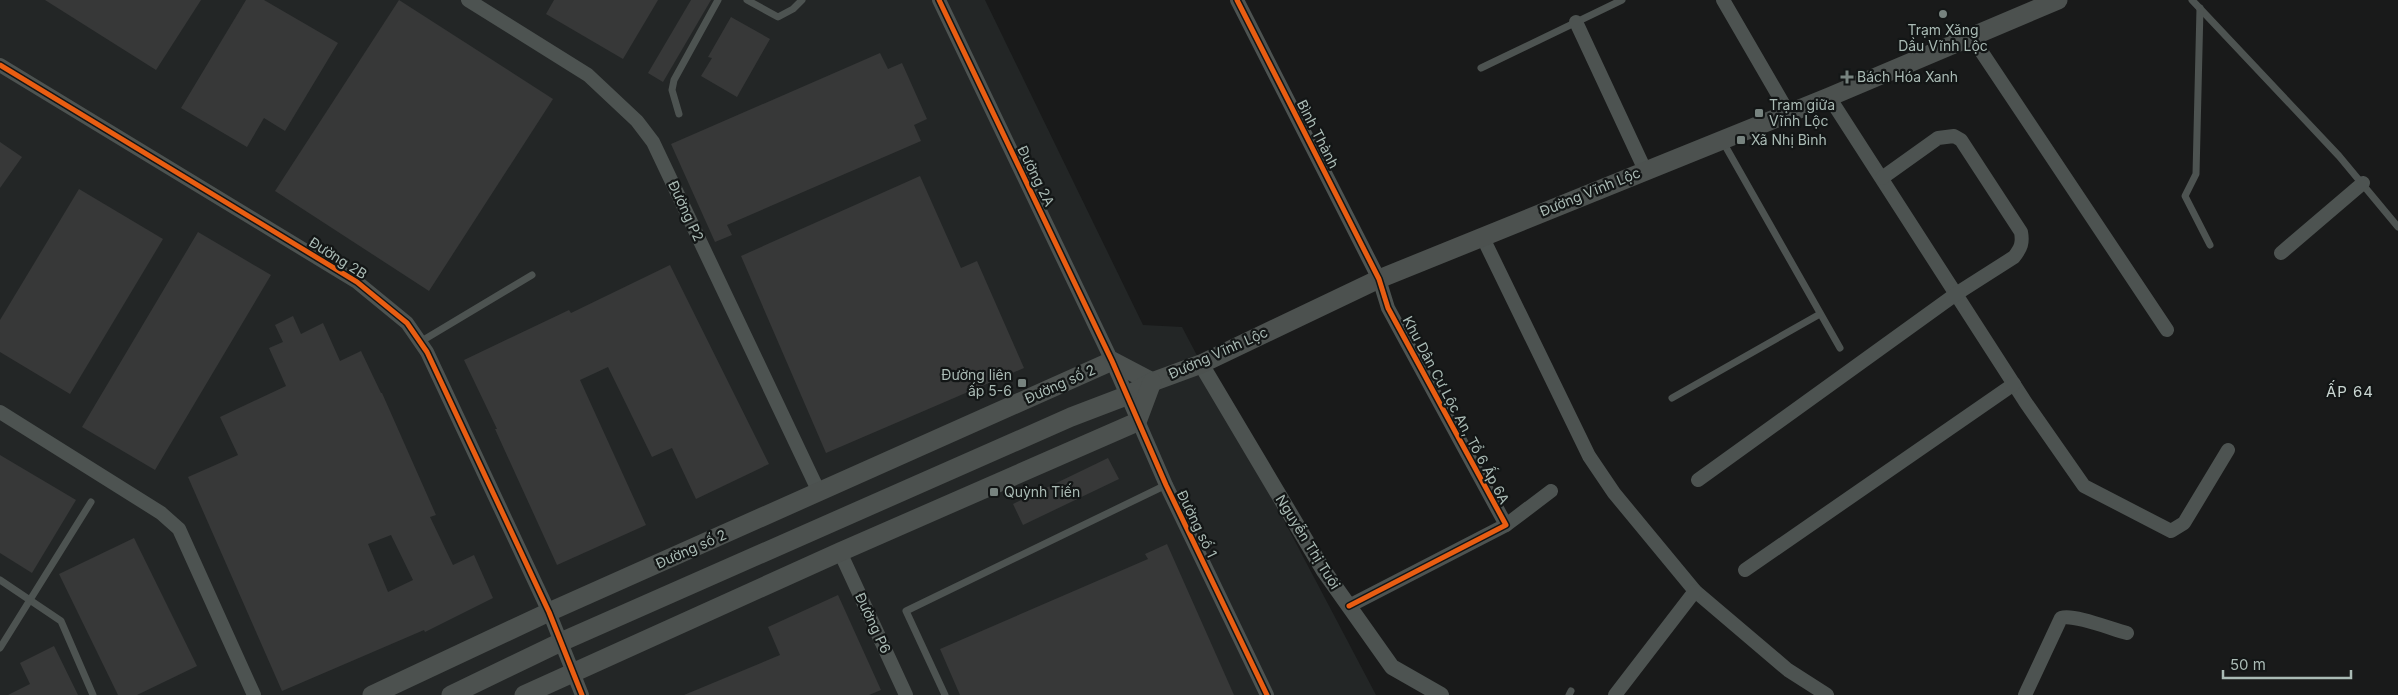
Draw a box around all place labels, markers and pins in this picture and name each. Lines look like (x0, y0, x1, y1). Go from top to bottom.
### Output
marker: Trạm Xăng Dầu Vĩnh Lộc (1937, 8, 1949, 20)
place label: Trạm Xăng Dầu Vĩnh Lộc (1898, 21, 1988, 54)
place label: Bách Hóa Xanh (1857, 68, 1958, 85)
marker: Bách Hóa Xanh (1841, 71, 1853, 83)
place label: Trạm giữa Vĩnh Lộc (1769, 96, 1835, 129)
marker: Trạm giữa Vĩnh Lộc (1753, 107, 1765, 119)
place label: Xã Nhị Bình (1751, 131, 1827, 148)
marker: Xã Nhị Bình (1735, 134, 1747, 146)
place label: Đường liên ấp 5-6 (941, 366, 1012, 399)
marker: Đường liên ấp 5-6 (1016, 377, 1028, 389)
place label: Quỳnh Tiến (1004, 483, 1080, 500)
marker: Quỳnh Tiến (988, 486, 1000, 498)

